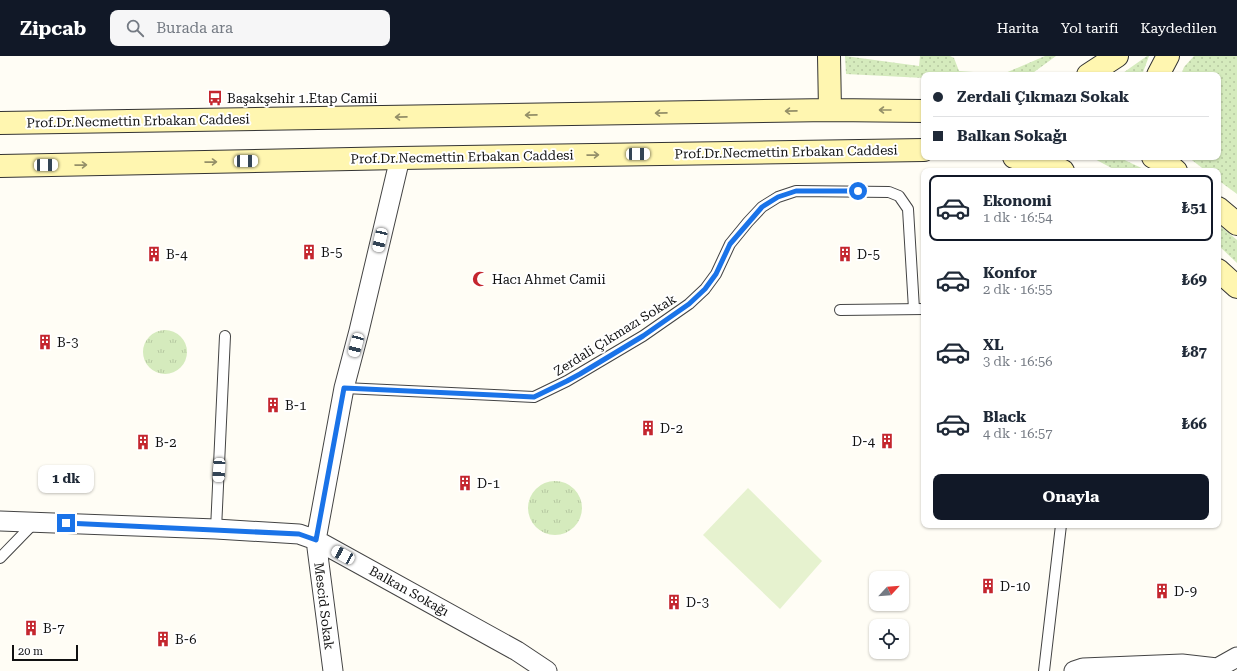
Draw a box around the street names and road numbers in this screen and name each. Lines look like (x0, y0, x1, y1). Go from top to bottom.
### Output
street label: Prof.Dr.Necmettin Erbakan Caddesi (26, 112, 250, 130)
street label: Prof.Dr.Necmettin Erbakan Caddesi (674, 143, 898, 161)
street label: Prof.Dr.Necmettin Erbakan Caddesi (350, 148, 574, 166)
street label: Zerdali Çıkmazı Sokak (551, 291, 679, 379)
street label: Mescid Sokak (311, 561, 337, 651)
street label: Balkan Sokağı (367, 563, 451, 619)

